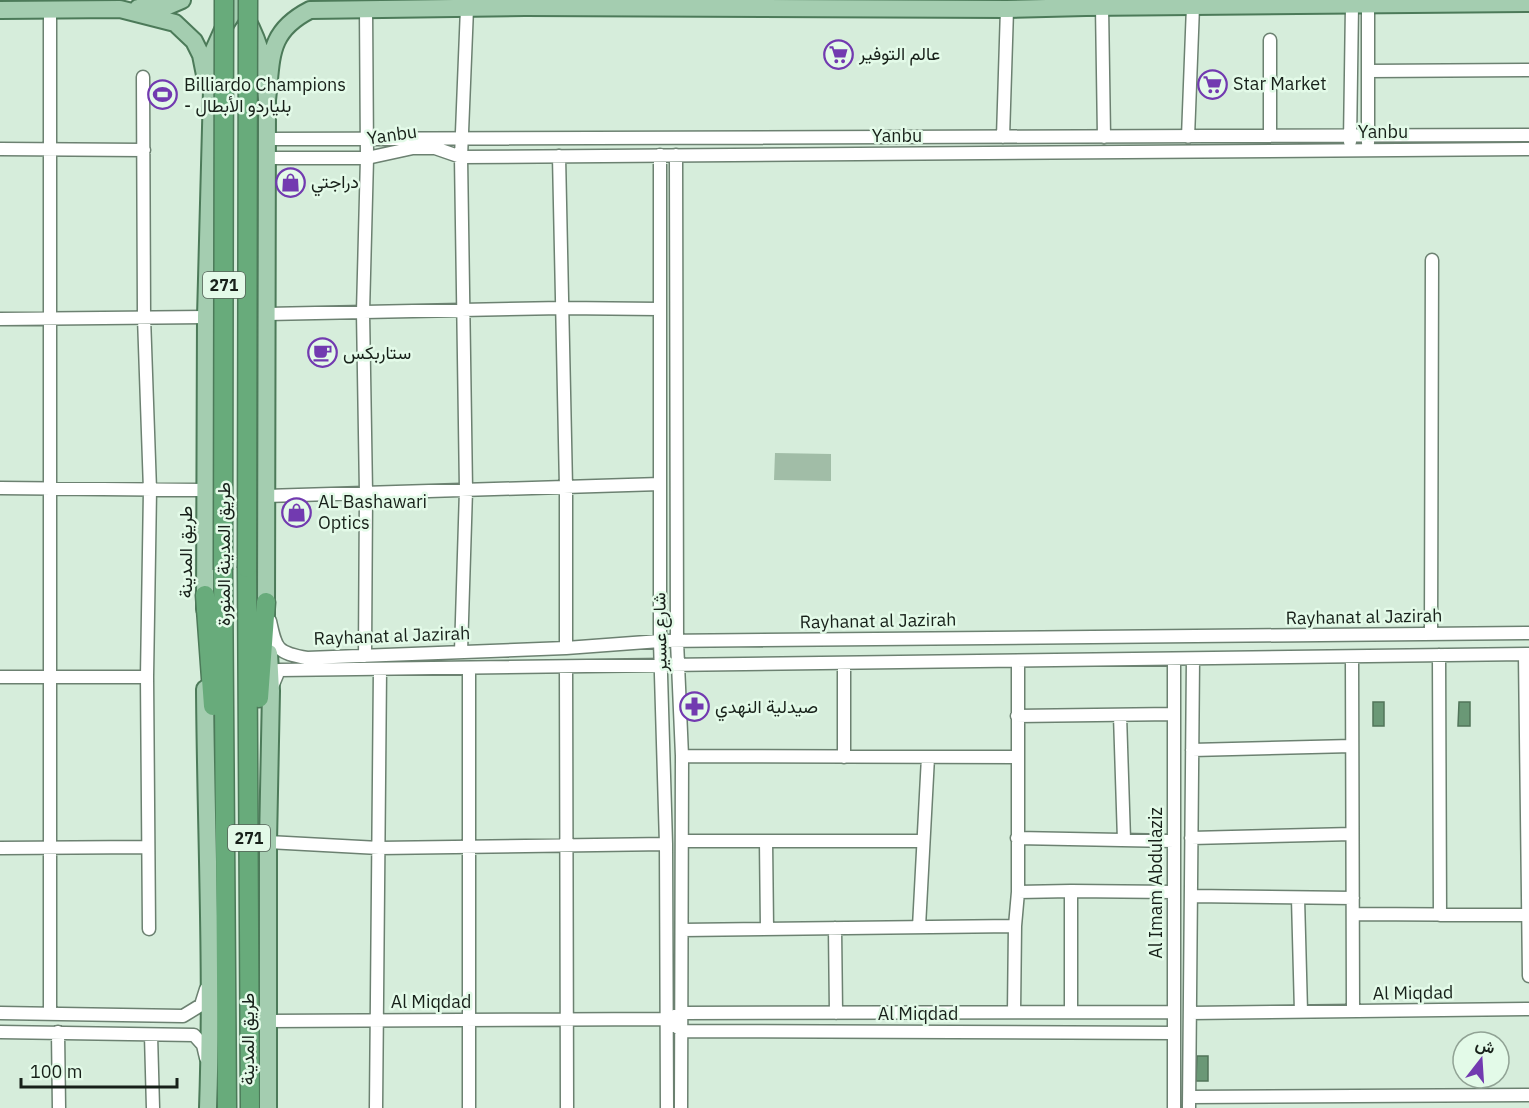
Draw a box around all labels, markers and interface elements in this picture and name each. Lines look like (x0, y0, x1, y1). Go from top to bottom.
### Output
supermarket icon: عالم التوفير (822, 38, 854, 70)
place label: عالم التوفير (858, 42, 940, 66)
supermarket icon: Star Market (1196, 68, 1228, 100)
place label: Star Market (1233, 72, 1326, 95)
place label: Billiardo Champions - بلياردو الأبطال (184, 73, 346, 117)
sports icon: Billiardo Champions - بلياردو الأبطال (147, 79, 179, 111)
street label: Yanbu (365, 120, 418, 149)
street label: Yanbu (1358, 120, 1408, 143)
street label: Yanbu (872, 124, 922, 147)
shop icon: دراجتي (274, 166, 306, 198)
place label: دراجتي (311, 170, 359, 197)
road number: 271 (203, 272, 245, 298)
cafe icon: ستاربكس (306, 337, 338, 369)
place label: ستاربكس (343, 341, 411, 364)
street label: طريق المدينة المنورة (212, 482, 235, 626)
place label: AL Bashawari Optics (318, 490, 427, 534)
shop icon: AL Bashawari Optics (281, 496, 313, 528)
street label: طريق المدينة (174, 506, 197, 598)
street label: شارع عسير (647, 592, 673, 673)
street label: Rayhanat al Jazirah (1285, 604, 1443, 629)
street label: Rayhanat al Jazirah (799, 608, 957, 633)
street label: Rayhanat al Jazirah (313, 621, 471, 650)
pharmacy icon: صيدلية النهدي (678, 691, 710, 723)
place label: صيدلية النهدي (715, 695, 818, 722)
street label: Al Imam Abdulaziz (1144, 807, 1167, 959)
road number: 271 (228, 825, 270, 851)
street label: Al Miqdad (1372, 980, 1454, 1005)
street label: Al Miqdad (391, 990, 471, 1013)
street label: طريق المدينة (236, 993, 259, 1085)
street label: Al Miqdad (878, 1002, 958, 1025)
north arrow (1451, 1030, 1511, 1090)
text: ش (1473, 1033, 1498, 1058)
scale bar (21, 1051, 177, 1089)
text: 100 m (30, 1060, 82, 1083)

